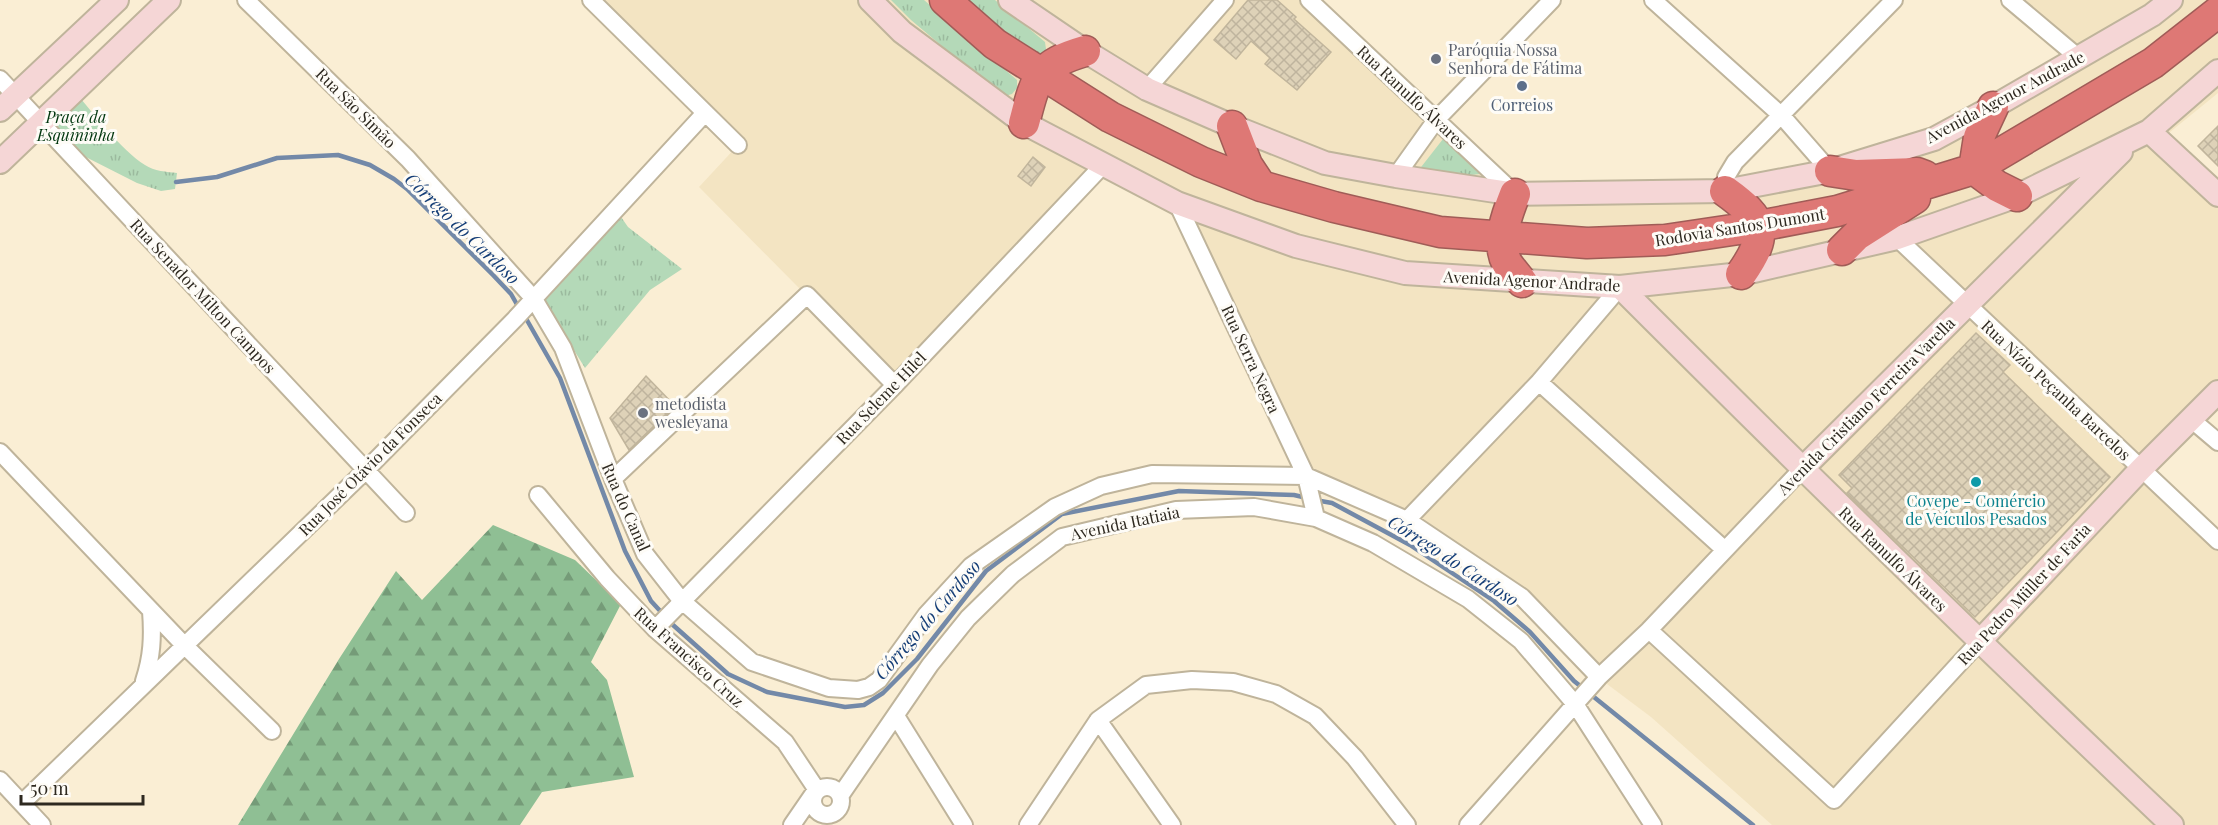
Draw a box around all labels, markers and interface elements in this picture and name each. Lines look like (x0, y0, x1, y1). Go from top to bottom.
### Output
place label: Paróquia Nossa Senhora de Fátima (1448, 39, 1582, 78)
street label: Rua Ranulfo Álvares (1353, 40, 1472, 153)
street label: Avenida Agenor Andrade (1921, 46, 2088, 148)
marker: Paróquia Nossa Senhora de Fátima (1429, 52, 1443, 66)
street label: Rua São Simão (312, 63, 401, 152)
marker: Correios (1515, 79, 1529, 93)
place label: Correios (1491, 94, 1553, 115)
park label: Praça da Esquininha (36, 106, 115, 145)
water label: Córrego do Cardoso (400, 167, 525, 290)
street label: Rodovia Santos Dumont (1653, 203, 1827, 250)
street label: Rua Senador Milton Campos (126, 214, 281, 377)
street label: Avenida Agenor Andrade (1442, 265, 1621, 296)
street label: Rua Serra Negra (1217, 301, 1286, 416)
street label: Avenida Cristiano Ferreira Varella (1772, 312, 1959, 500)
street label: Rua Nízio Peçanha Barcelos (1977, 315, 2136, 464)
street label: Rua Seleme Hilel (831, 347, 930, 448)
street label: Rua José Otávio da Fonseca (294, 388, 446, 540)
place label: metodista wesleyana (655, 393, 728, 432)
marker: metodista wesleyana (636, 406, 650, 420)
street label: Rua do Canal (598, 459, 655, 555)
marker: Covepe - Comércio de Veículos Pesados (1969, 475, 1983, 489)
place label: Covepe - Comércio de Veículos Pesados (1905, 490, 2047, 529)
street label: Avenida Itatiaia (1067, 501, 1181, 545)
street label: Rua Ranulfo Álvares (1835, 501, 1952, 616)
water label: Córrego do Cardoso (1384, 509, 1524, 611)
street label: Rua Pedro Müller de Faria (1952, 518, 2095, 669)
water label: Córrego do Cardoso (869, 554, 986, 684)
street label: Rua Francisco Cruz (630, 602, 749, 712)
scale bar (21, 768, 142, 806)
text: 50 m (30, 776, 69, 800)

